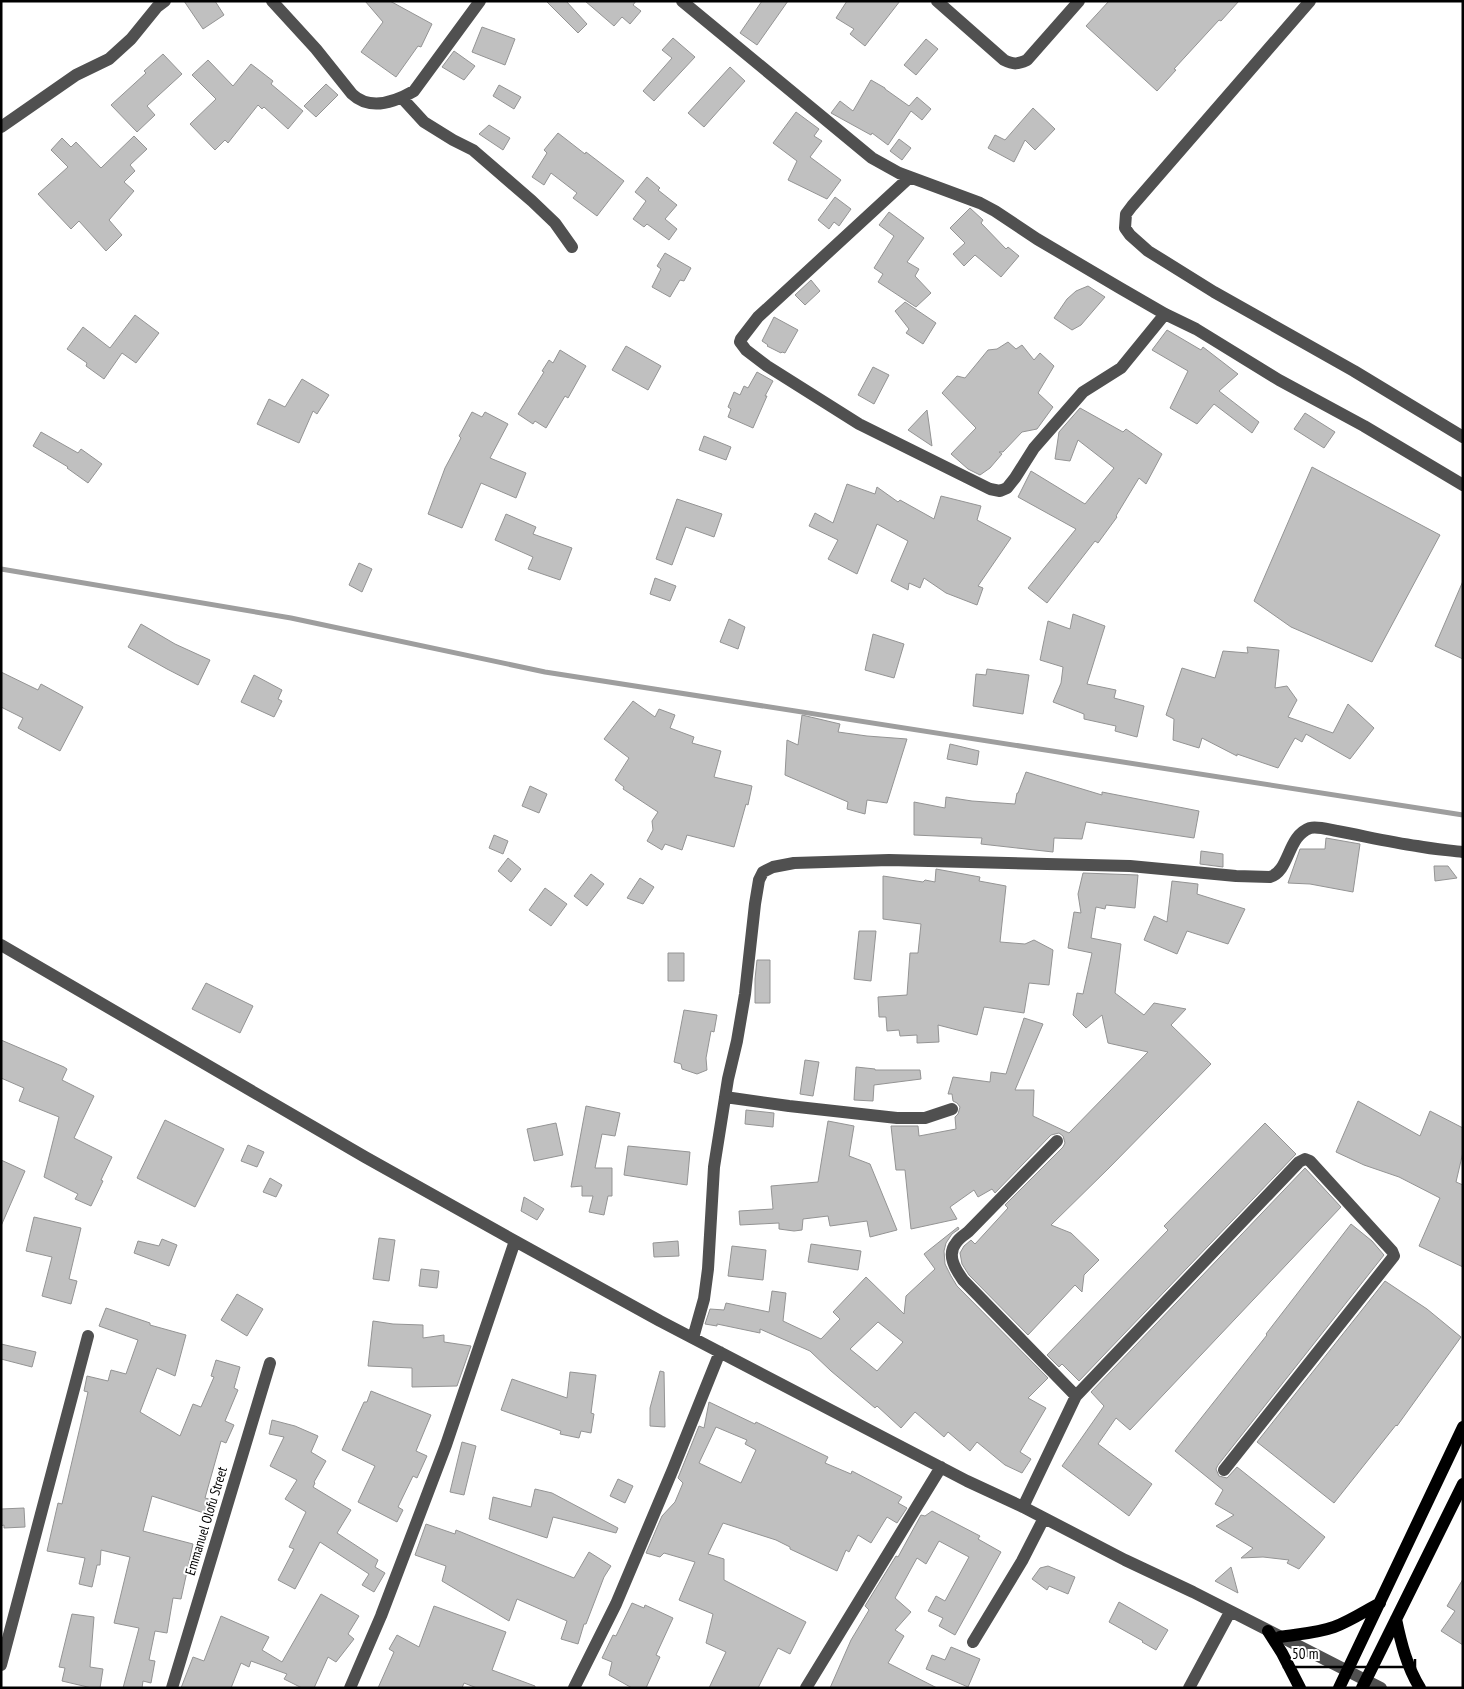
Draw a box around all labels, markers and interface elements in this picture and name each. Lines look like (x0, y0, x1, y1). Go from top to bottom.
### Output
street label: Emmanuel Olofu Street (181, 1464, 231, 1577)
scale bar (1284, 1636, 1415, 1668)
text: 50 m (1292, 1644, 1318, 1663)

